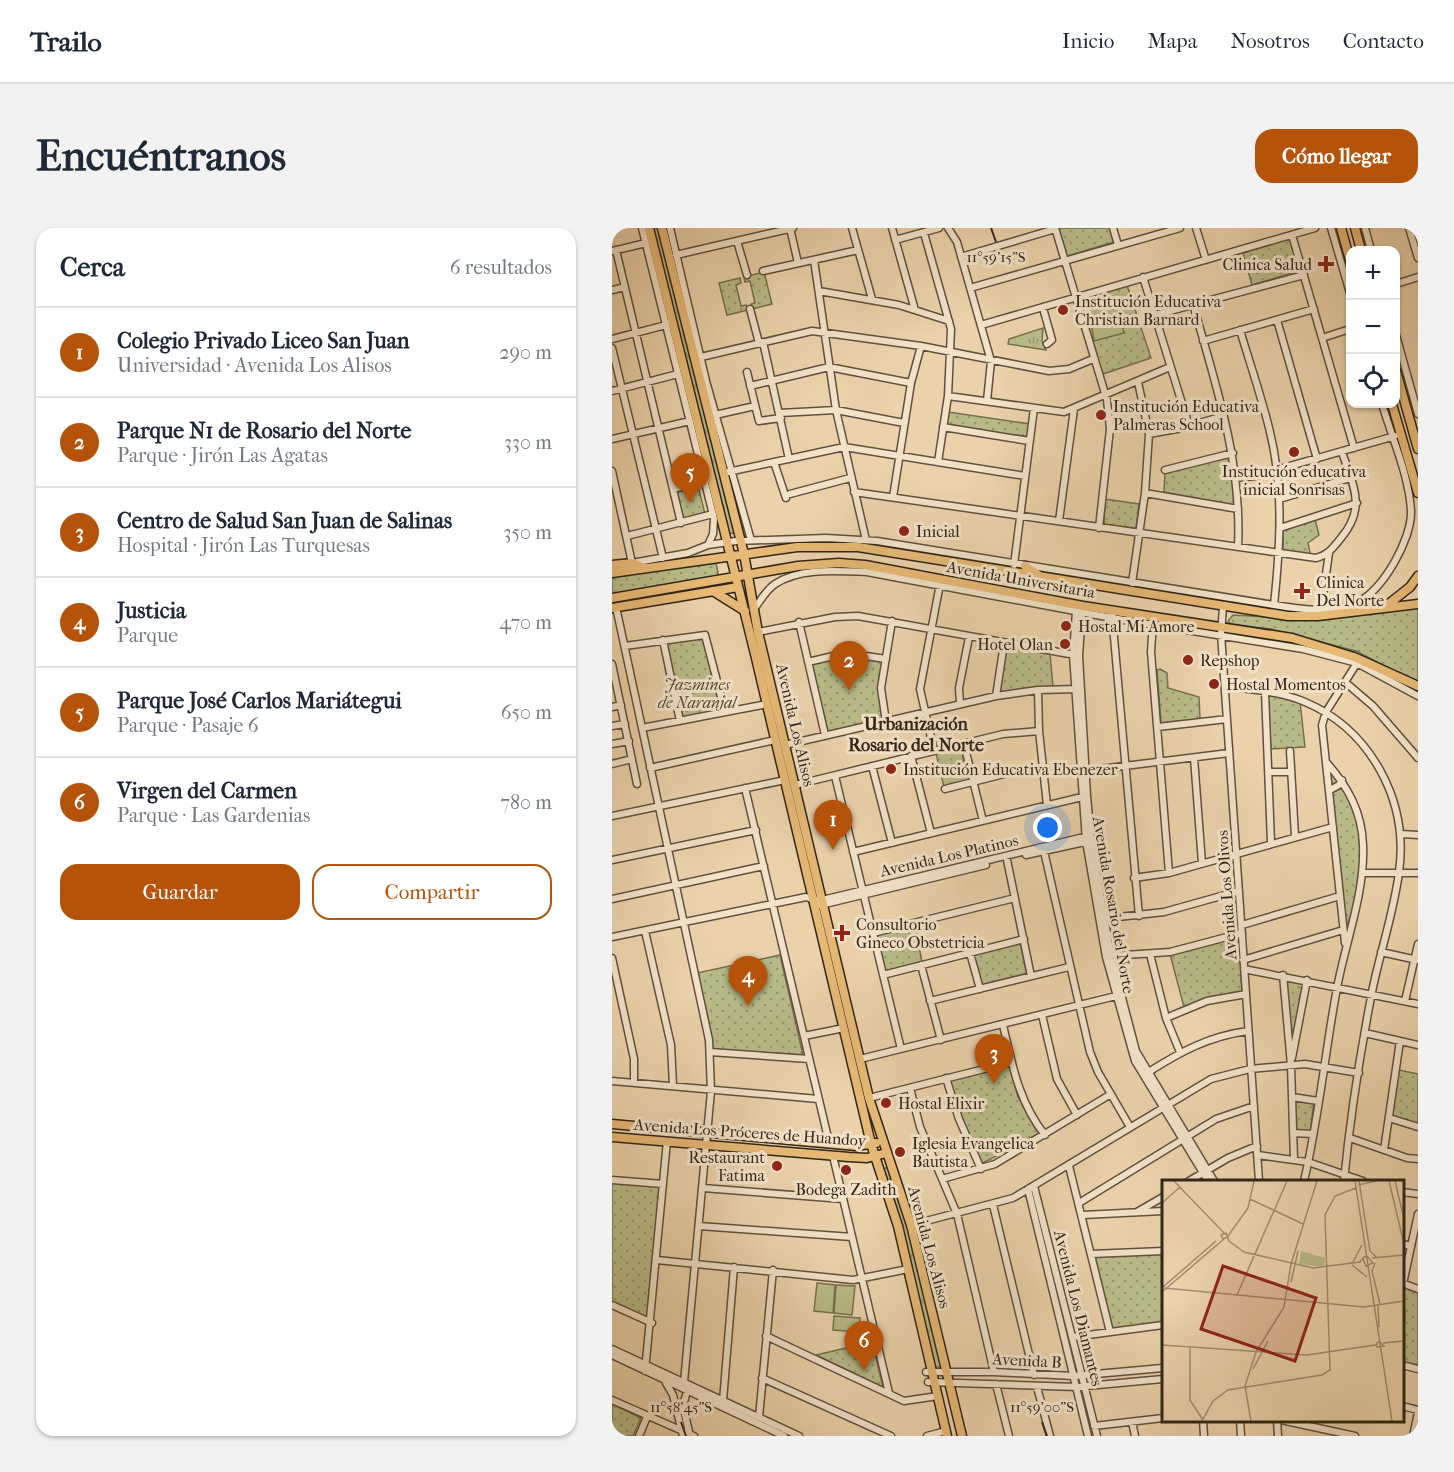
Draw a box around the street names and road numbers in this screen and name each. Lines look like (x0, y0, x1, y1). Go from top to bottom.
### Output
street label: Avenida Universitaria (944, 557, 1097, 602)
street label: Avenida Los Alisos (772, 661, 819, 789)
street label: Avenida Rosario del Norte (1088, 814, 1138, 995)
street label: Avenida Los Platinos (877, 830, 1020, 881)
street label: Avenida Los Olivos (1212, 830, 1241, 961)
street label: Avenida Los Próceres de Huandoy (632, 1115, 867, 1150)
street label: Avenida Los Alisos (904, 1183, 955, 1310)
street label: Avenida Los Diamantes (1050, 1227, 1107, 1388)
street label: Avenida B (991, 1349, 1062, 1372)

